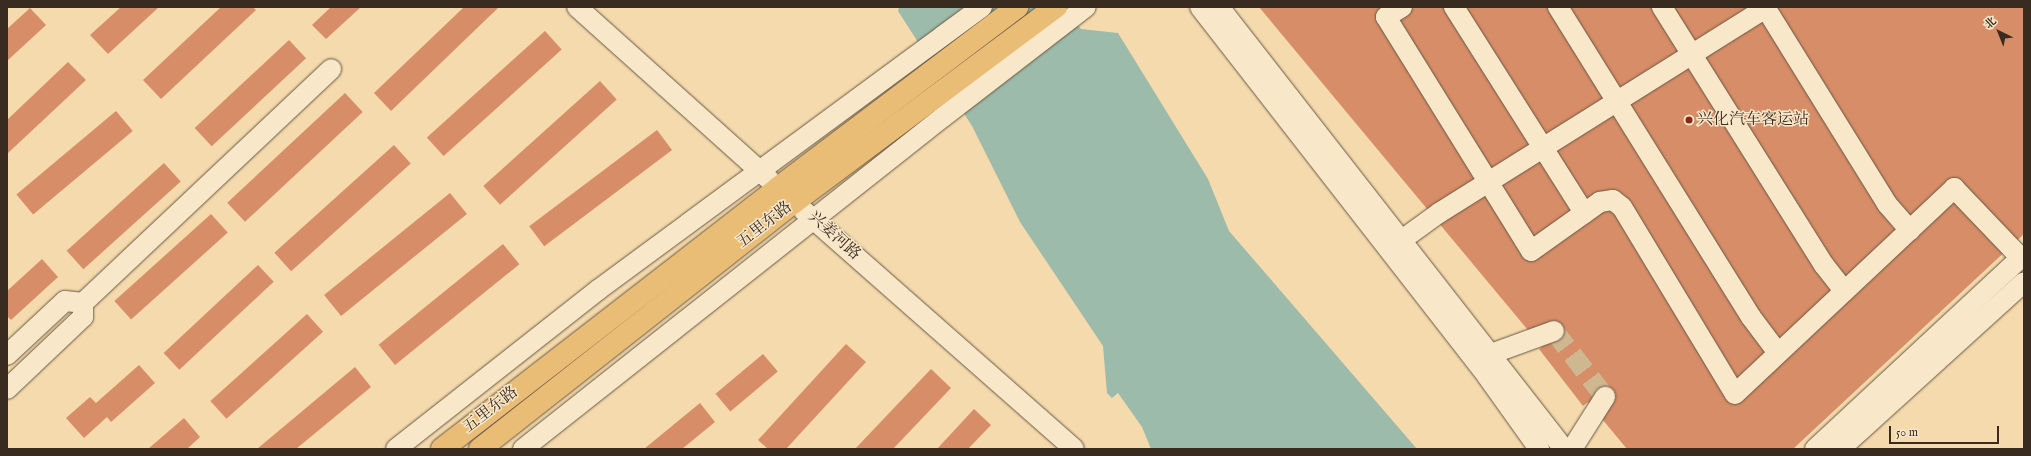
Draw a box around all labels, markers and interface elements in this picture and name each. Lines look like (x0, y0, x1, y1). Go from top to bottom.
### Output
north arrow (1979, 12, 2019, 52)
text: 北 (1982, 14, 2000, 32)
place label: 兴化汽车客运站 (1697, 110, 1809, 130)
marker: 兴化汽车客运站 (1684, 115, 1694, 125)
street label: 五里东路 (734, 198, 796, 252)
street label: 兴姜河路 (804, 207, 864, 265)
street label: 五里东路 (460, 383, 522, 437)
scale bar (1891, 418, 2001, 444)
text: 50 m (1896, 425, 1918, 440)

